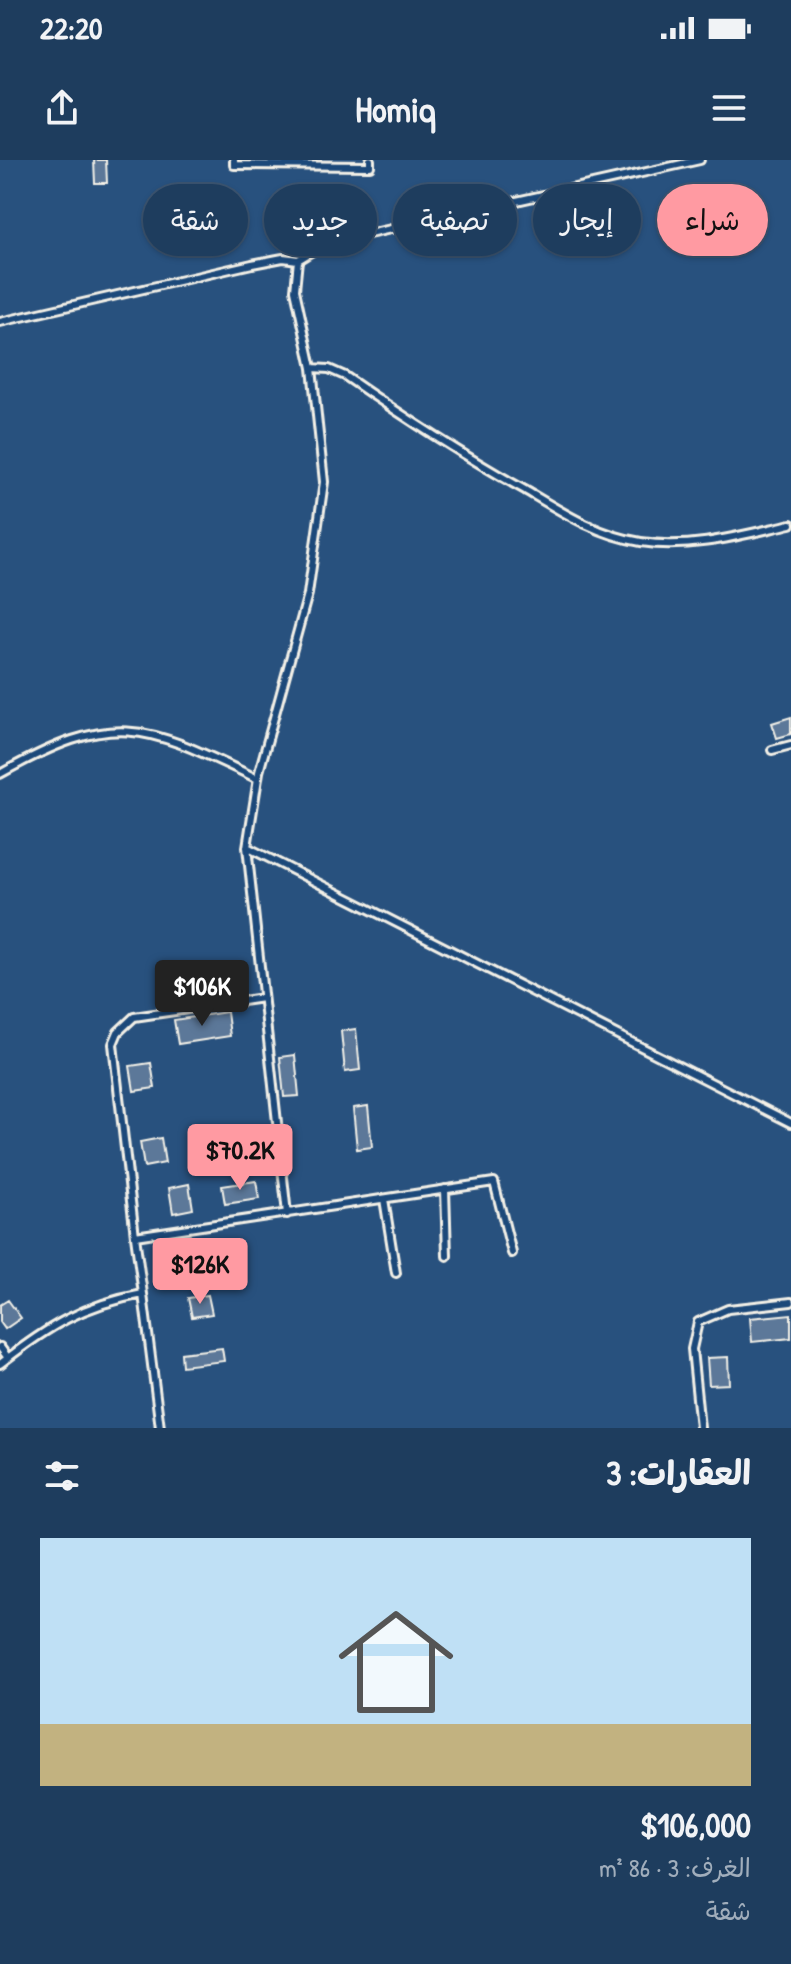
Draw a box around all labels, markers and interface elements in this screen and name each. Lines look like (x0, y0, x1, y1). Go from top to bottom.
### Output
text: 22:20 (40, 8, 103, 48)
text: Homiq (355, 84, 436, 133)
icon: share (40, 86, 84, 130)
icon: menu (707, 86, 751, 130)
chip: شقة (143, 184, 248, 256)
chip: جديد (264, 184, 377, 256)
chip: تصفية (393, 184, 517, 256)
chip: إيجار (533, 184, 641, 256)
chip: شراء (657, 184, 768, 256)
pin: $106K (146, 960, 258, 1028)
text: $106K (173, 968, 231, 1003)
pin: $70.2K (175, 1124, 305, 1192)
text: $70.2K (205, 1132, 275, 1167)
pin: $126K (144, 1238, 256, 1306)
text: $126K (171, 1246, 229, 1281)
text: العقارات: 3 (606, 1450, 751, 1496)
icon: filters (40, 1454, 84, 1498)
icon: home (324, 1590, 468, 1734)
text: $106,000 (640, 1802, 751, 1848)
text: الغرف: 3 · 86 m² (599, 1850, 751, 1885)
text: شقة (706, 1893, 751, 1928)

